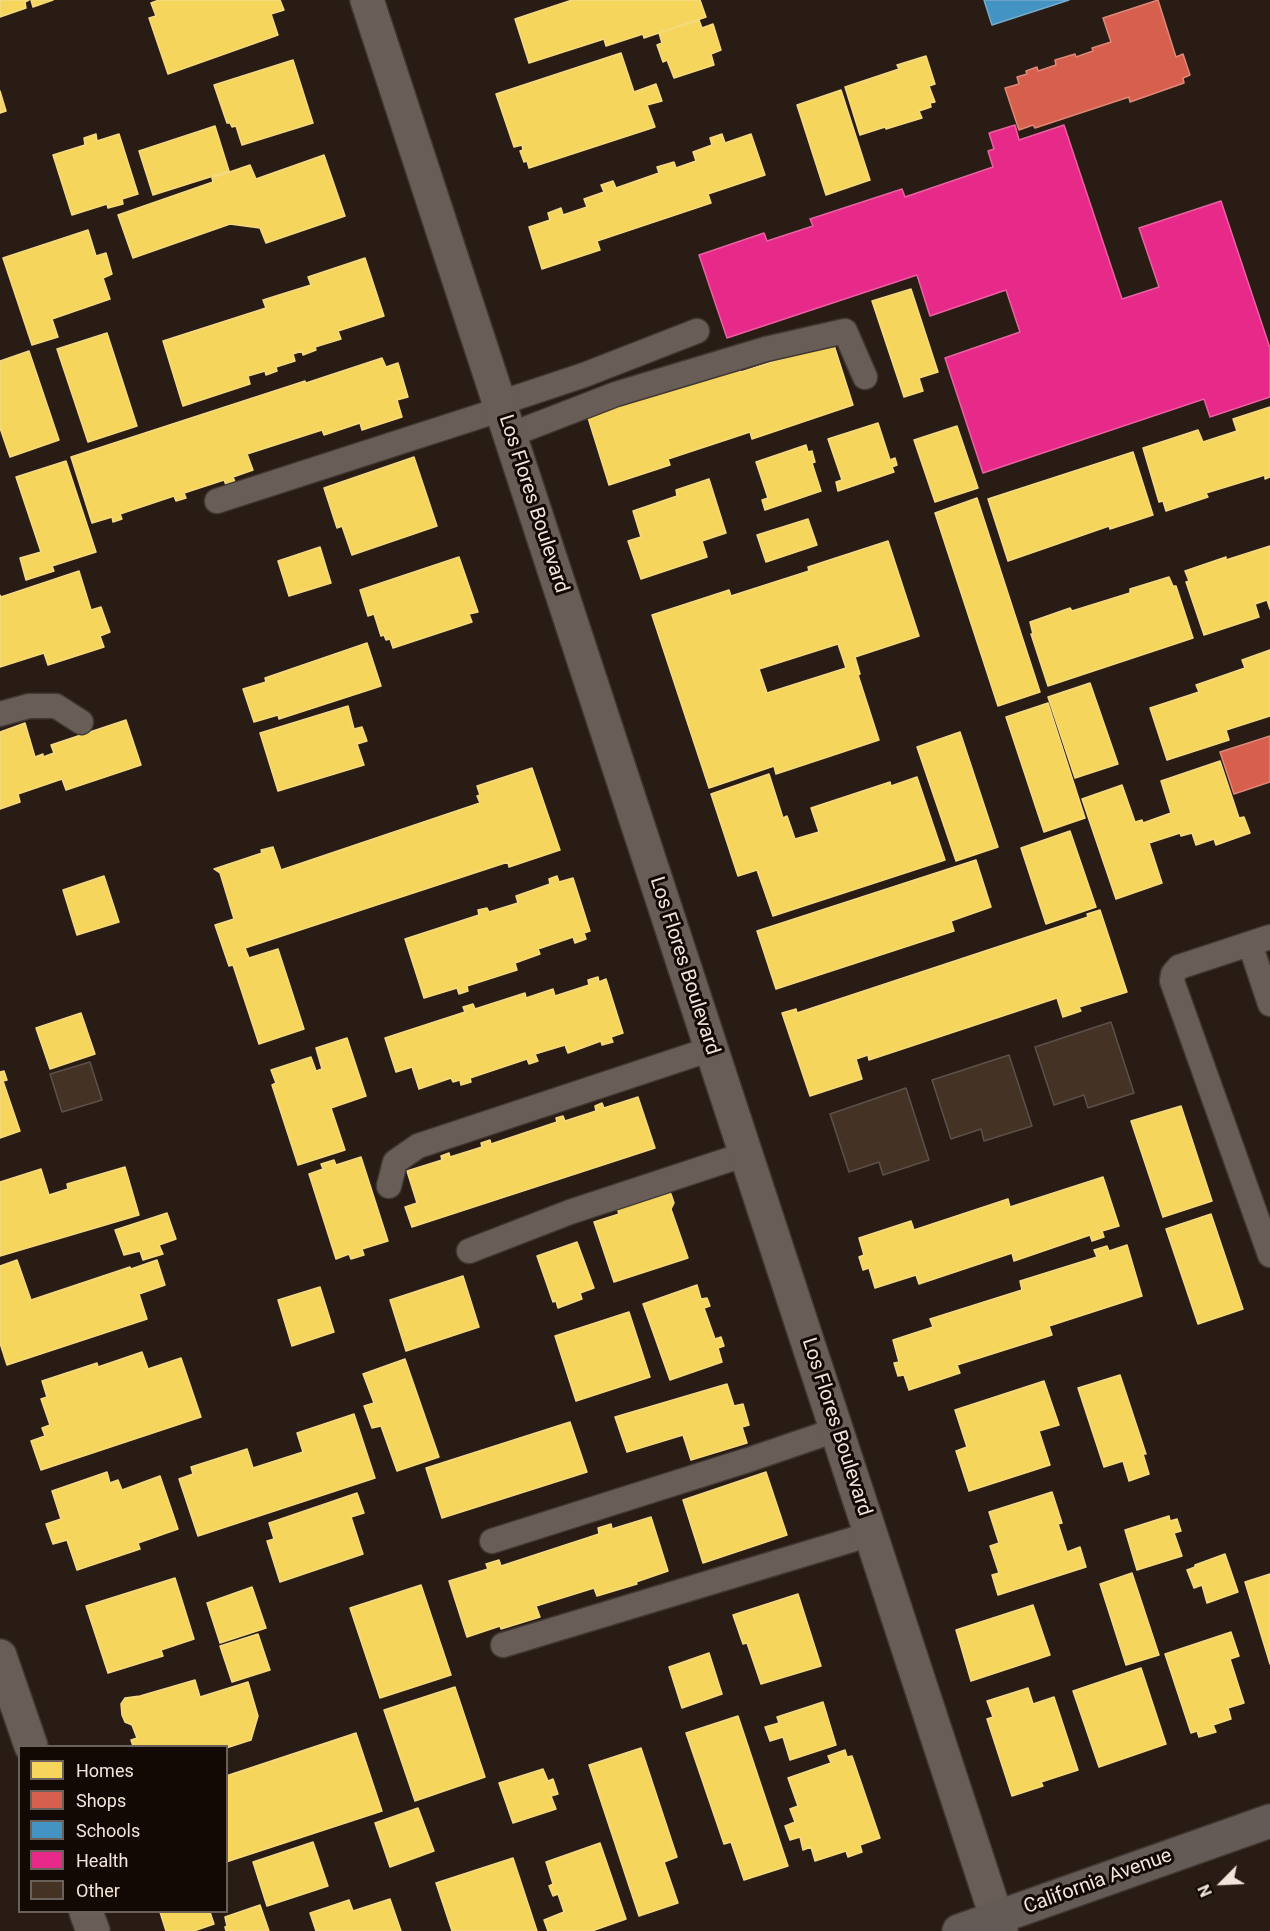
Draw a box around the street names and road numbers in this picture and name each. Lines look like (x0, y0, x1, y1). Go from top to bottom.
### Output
street label: Los Flores Boulevard (493, 412, 573, 596)
street label: Los Flores Boulevard (644, 874, 724, 1058)
street label: Los Flores Boulevard (796, 1335, 876, 1519)
street label: California Avenue (1021, 1844, 1175, 1920)

